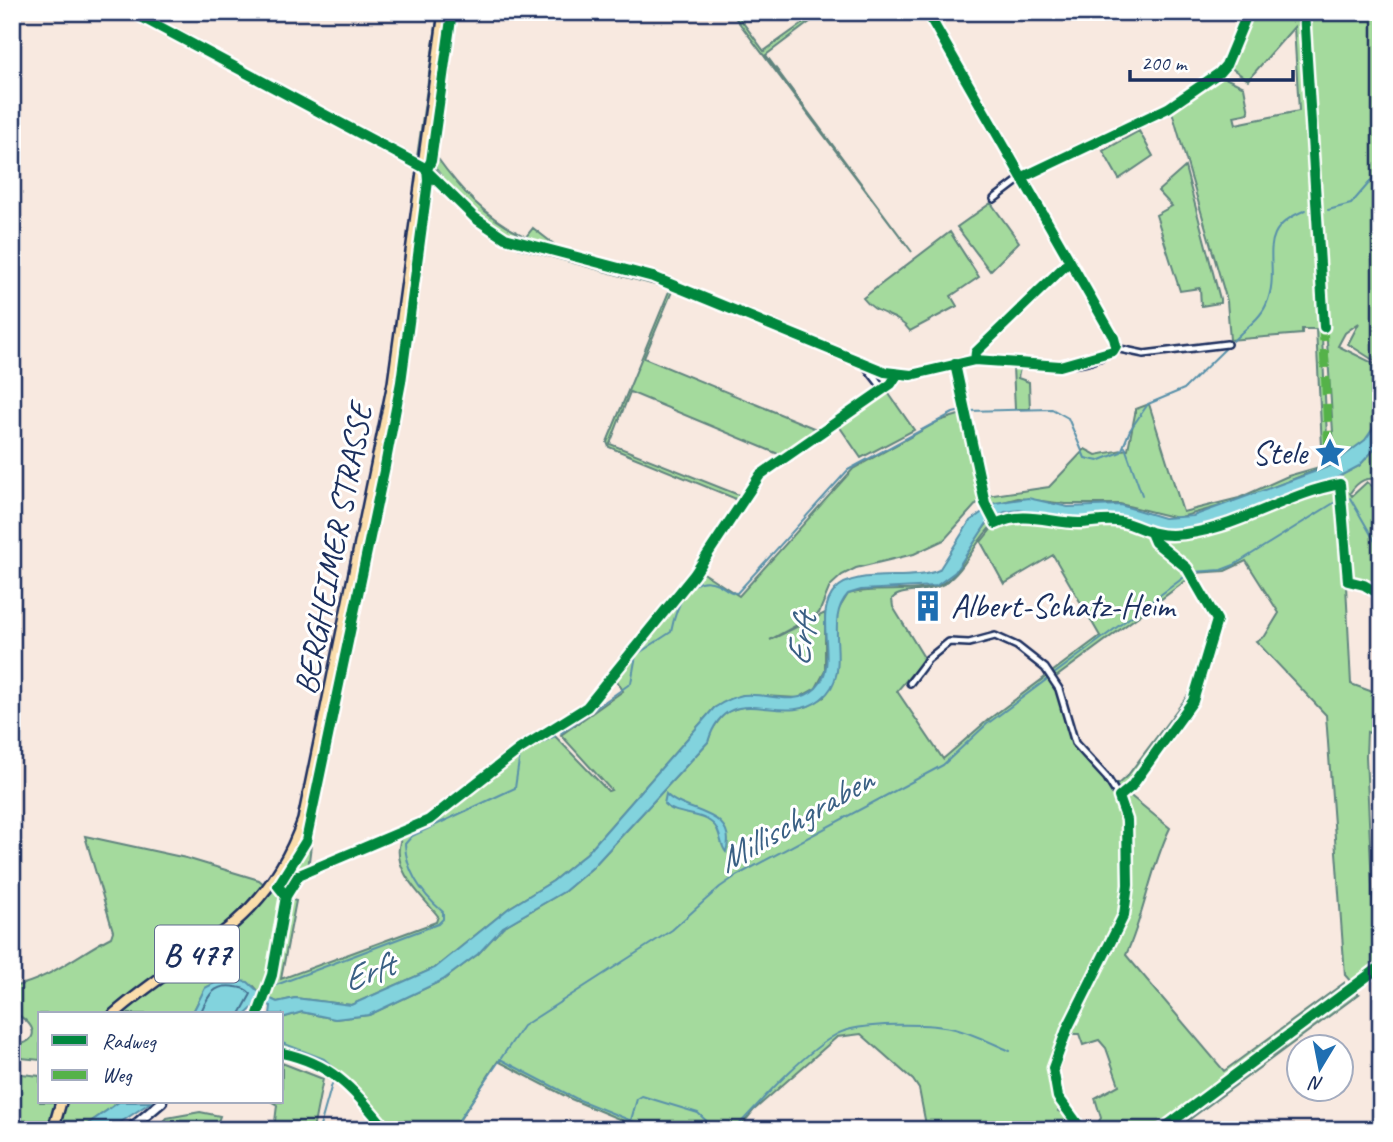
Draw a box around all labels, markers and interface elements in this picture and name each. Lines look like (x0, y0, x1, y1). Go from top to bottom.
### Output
scale bar (1130, 38, 1293, 82)
text: 200 m (1141, 50, 1188, 76)
street label: BERGHEIMER STRASSE (284, 396, 383, 698)
place label: Stele (1252, 432, 1309, 474)
place icon: Stele (1313, 436, 1347, 470)
place label: Albert-Schatz-Heim (951, 585, 1177, 627)
building icon: Albert-Schatz-Heim (911, 589, 945, 623)
water label: Erft (775, 605, 828, 669)
water label: Millischgraben (709, 756, 884, 883)
road number: B 477 (155, 925, 239, 982)
water label: Erft (336, 939, 406, 1002)
legend (38, 1012, 284, 1104)
text: Radweg (102, 1028, 157, 1054)
north arrow (1284, 1034, 1354, 1104)
text: Weg (102, 1062, 133, 1088)
text: N (1306, 1070, 1325, 1097)

